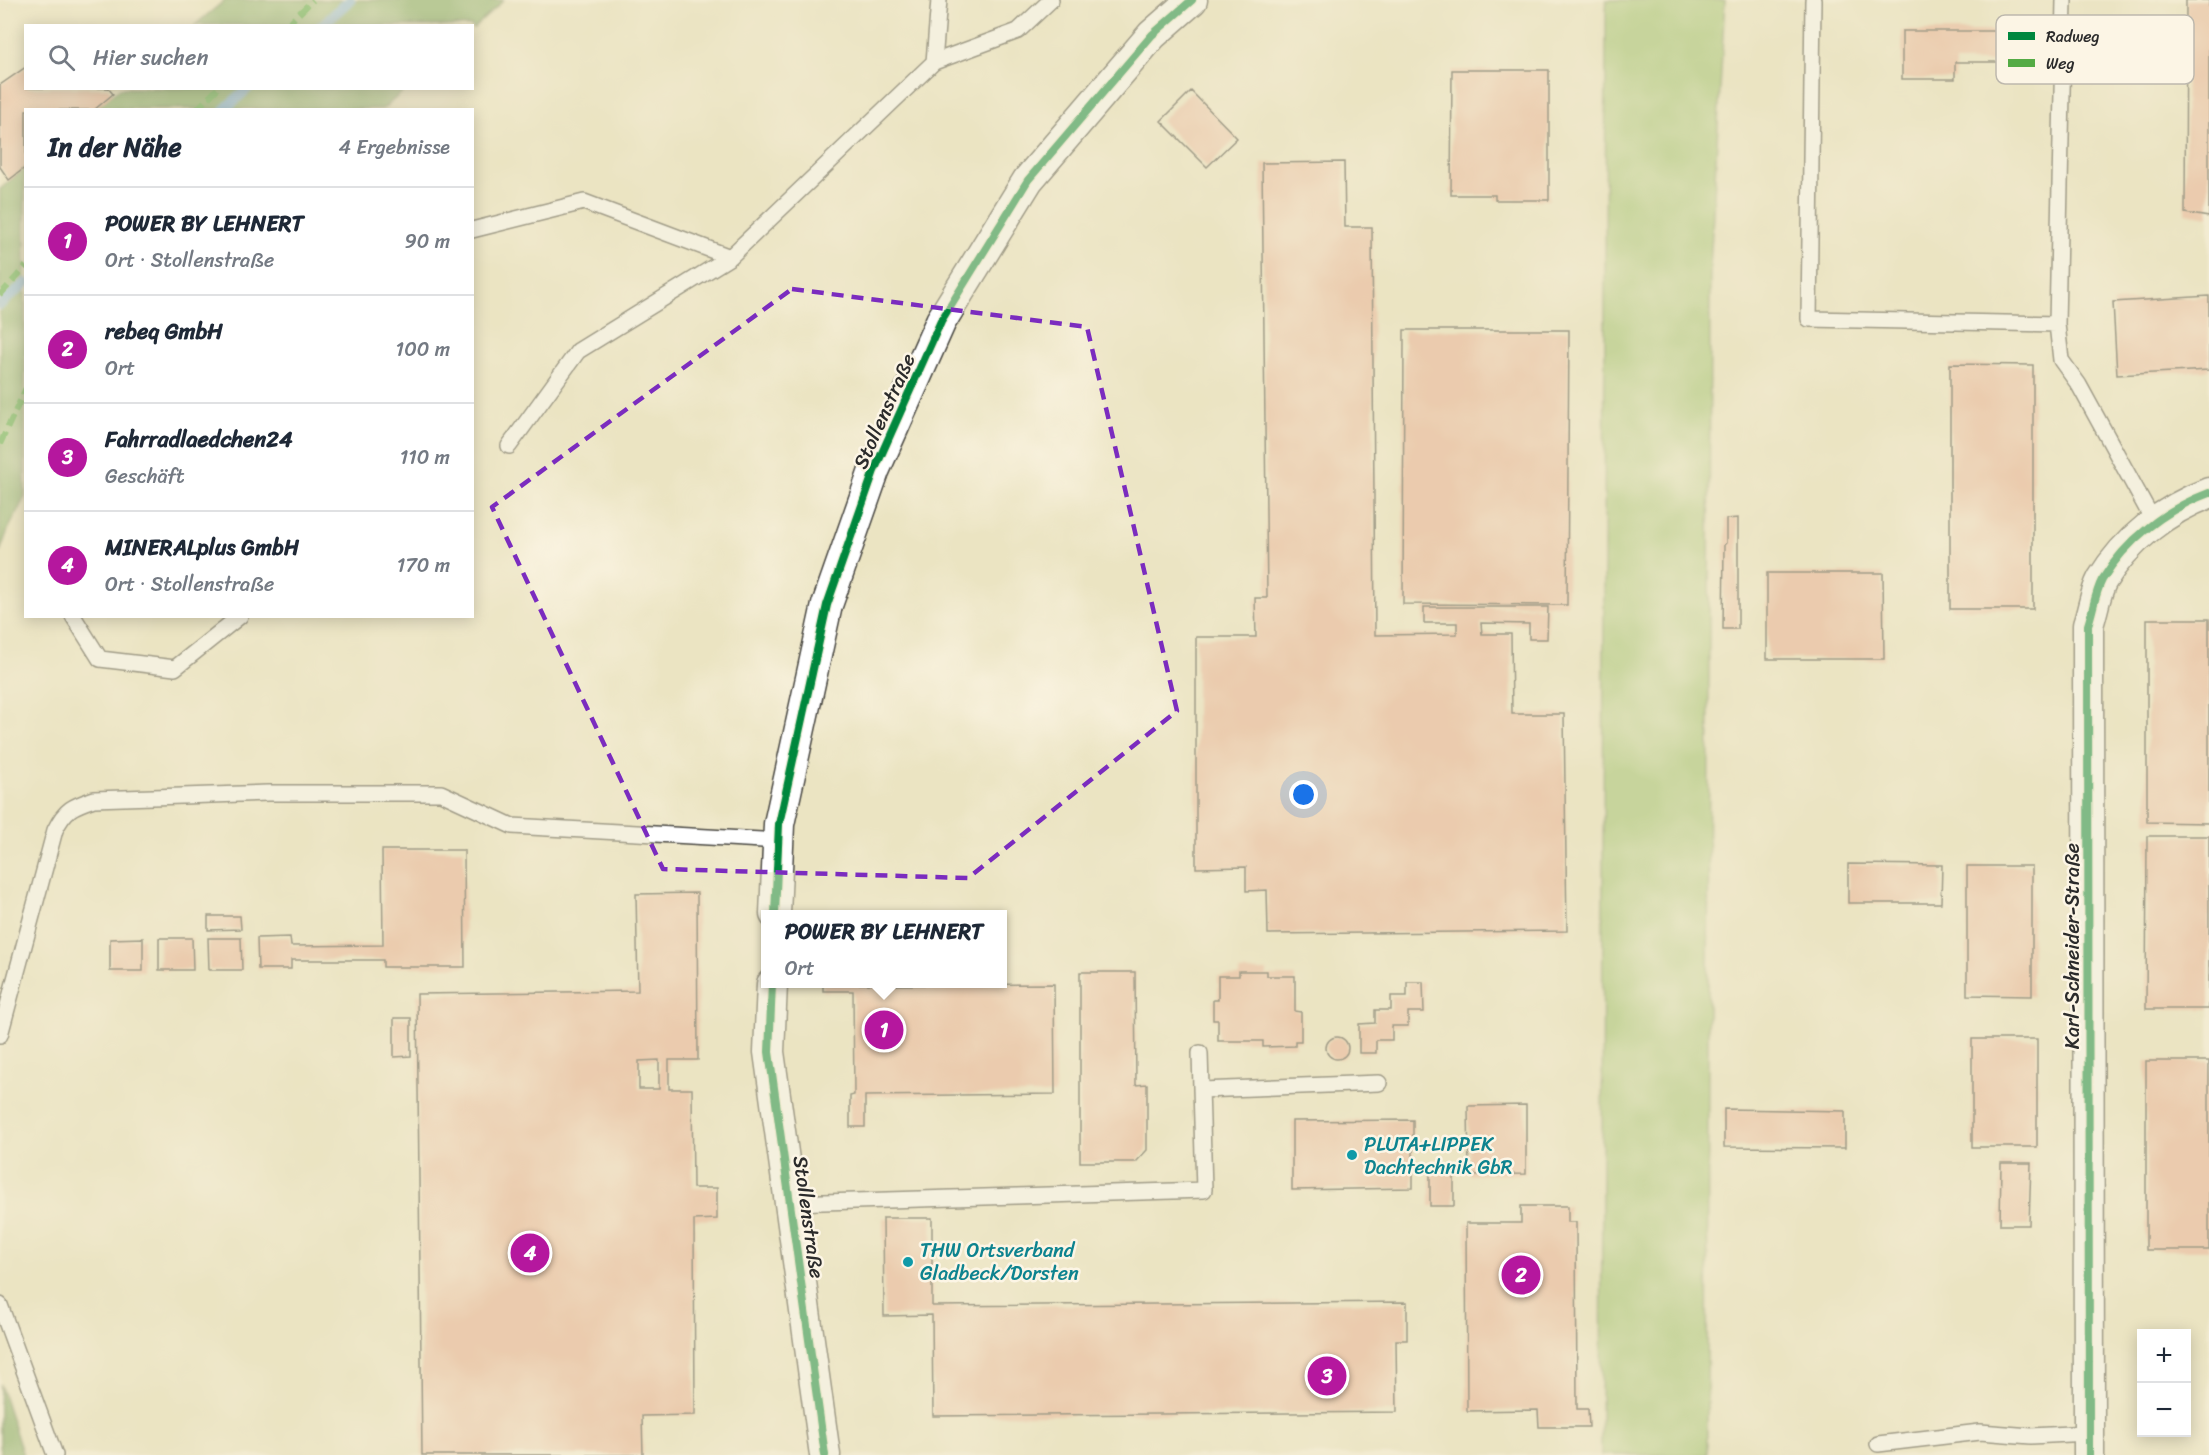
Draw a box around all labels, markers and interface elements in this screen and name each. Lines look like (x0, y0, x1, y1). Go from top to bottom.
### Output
legend (1996, 15, 2194, 84)
text: Radweg (2046, 22, 2100, 51)
search box (24, 24, 474, 90)
text: Hier suchen (93, 38, 208, 77)
icon: search (45, 41, 78, 74)
text: Weg (2046, 49, 2075, 78)
text: In der Nähe (48, 124, 182, 170)
text: 4 Ergebnisse (339, 130, 450, 165)
text: POWER BY LEHNERT (105, 204, 304, 243)
text: 1 (63, 224, 72, 259)
text: 90 m (405, 224, 450, 259)
text: Ort · Stollenstraße (105, 243, 274, 278)
text: rebeq GmbH (105, 312, 223, 351)
text: 2 (62, 332, 73, 367)
text: 100 m (396, 332, 450, 367)
street label: Stollenstraße (843, 348, 926, 475)
text: Ort (105, 351, 135, 386)
text: Fahrradlaedchen24 (105, 420, 293, 459)
text: 3 (62, 440, 73, 475)
text: 110 m (400, 440, 450, 475)
text: Geschäft (105, 459, 184, 494)
text: MINERALplus GmbH (105, 528, 299, 567)
text: 4 (61, 548, 74, 583)
text: 170 m (397, 548, 450, 583)
text: Ort · Stollenstraße (105, 567, 274, 602)
your location (1289, 780, 1318, 809)
street label: Karl-Schneider-Straße (2055, 843, 2090, 1049)
popup (761, 910, 1007, 988)
text: POWER BY LEHNERT (785, 912, 983, 951)
text: Ort (785, 951, 815, 986)
pin: 1 (864, 1008, 904, 1052)
place label: PLUTA+LIPPEK Dachtechnik GbR (1364, 1127, 1513, 1185)
marker: PLUTA+LIPPEK Dachtechnik GbR (1345, 1148, 1359, 1162)
street label: Stollenstraße (783, 1153, 834, 1281)
pin: 4 (510, 1230, 550, 1276)
place label: THW Ortsverband Gladbeck/Dorsten (920, 1233, 1079, 1291)
pin: 2 (1502, 1252, 1540, 1298)
marker: THW Ortsverband Gladbeck/Dorsten (901, 1255, 915, 1269)
map controls (2137, 1329, 2191, 1437)
button: + (2137, 1329, 2191, 1383)
pin: 3 (1308, 1354, 1346, 1398)
button: − (2137, 1383, 2191, 1437)

